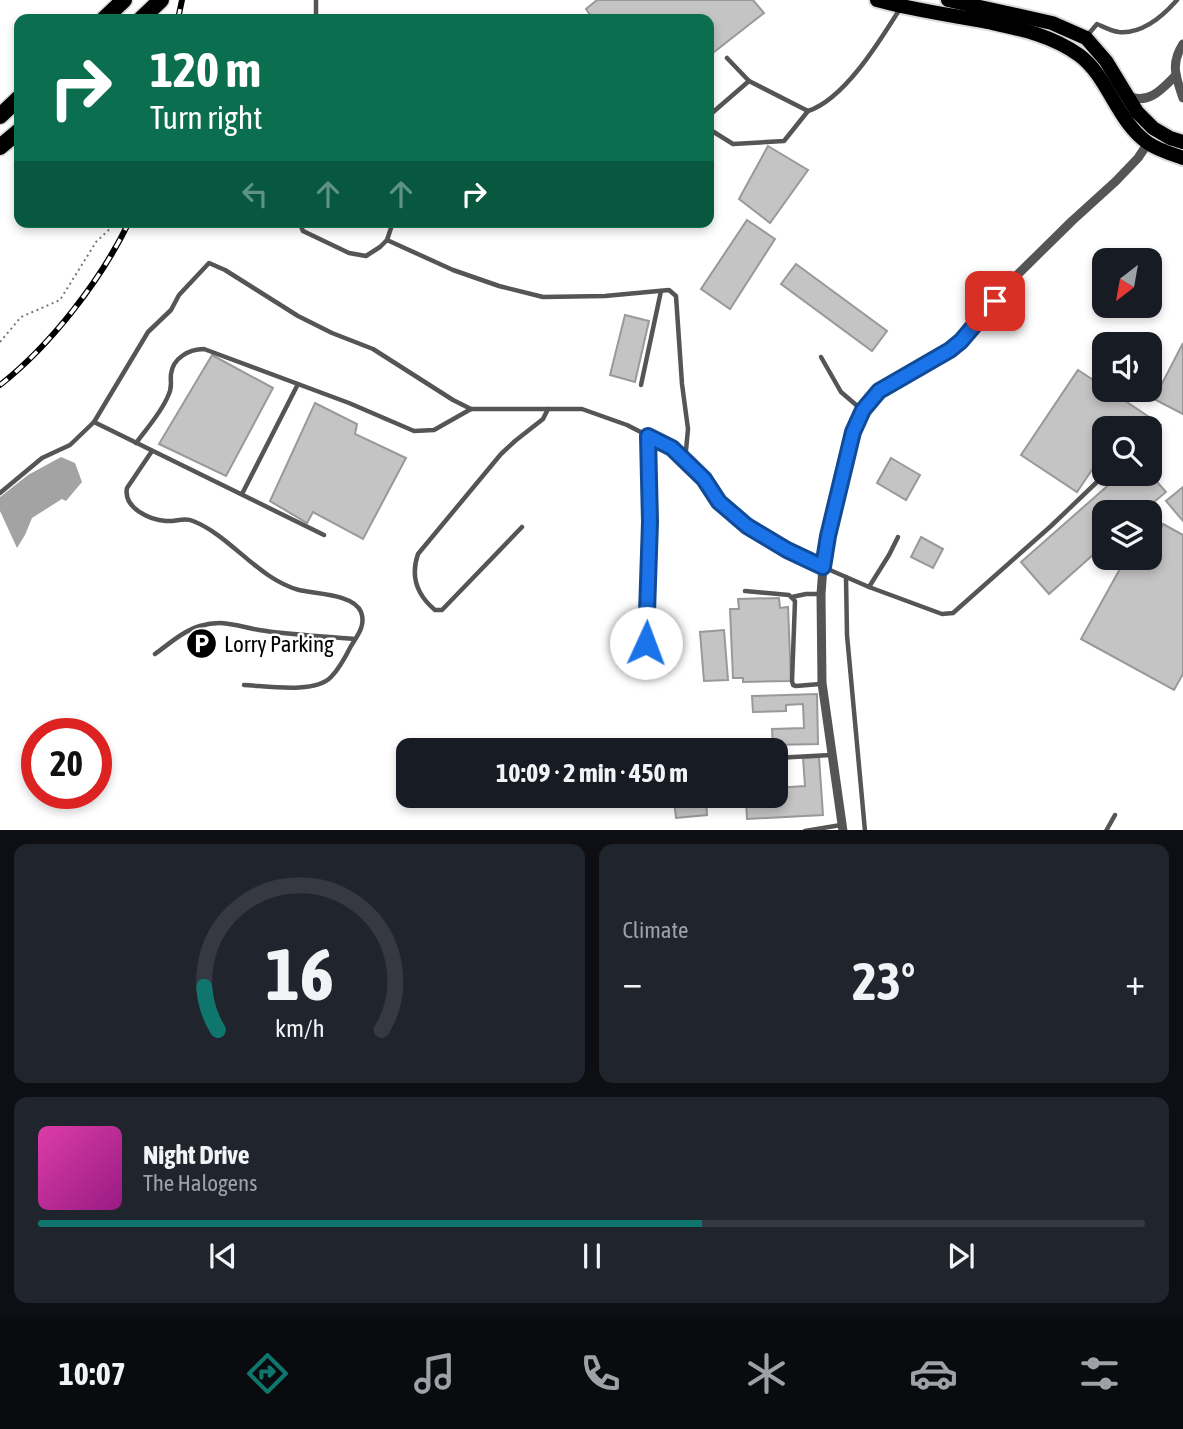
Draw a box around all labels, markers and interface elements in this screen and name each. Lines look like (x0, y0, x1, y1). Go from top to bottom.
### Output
text: 120 m (150, 41, 261, 97)
icon: right (35, 42, 126, 133)
text: Turn right (150, 99, 263, 136)
icon: left (236, 175, 274, 213)
icon: ahead (309, 175, 347, 213)
icon: ahead (382, 175, 420, 213)
icon: right (455, 175, 493, 213)
north arrow (1092, 248, 1162, 318)
map controls (1092, 248, 1162, 570)
pin (965, 271, 1025, 331)
icon: arrive (976, 282, 1014, 320)
button: sound (1092, 332, 1162, 402)
button: search (1092, 416, 1162, 486)
button: layers (1092, 500, 1162, 570)
position arrow (609, 606, 683, 680)
parking icon: Lorry Parking (184, 627, 218, 661)
place label: Lorry Parking (224, 631, 334, 657)
speed limit sign: 20 (21, 718, 112, 809)
text: 10:09 · 2 min · 450 m (496, 758, 688, 788)
text: Climate (623, 917, 688, 943)
text: 16 (265, 932, 333, 1015)
text: 23° (852, 951, 915, 1011)
text: − (623, 960, 642, 1003)
text: + (1125, 960, 1145, 1003)
text: km/h (274, 1013, 324, 1041)
text: Night Drive (143, 1140, 250, 1170)
text: The Halogens (143, 1170, 257, 1196)
icon: previous (204, 1237, 242, 1275)
icon: pause (573, 1237, 611, 1275)
icon: next (942, 1237, 980, 1275)
icon: directions (243, 1349, 292, 1398)
icon: music (410, 1349, 459, 1398)
icon: phone (576, 1349, 625, 1398)
icon: climate (742, 1349, 791, 1398)
icon: car (909, 1349, 958, 1398)
icon: filters (1075, 1349, 1124, 1398)
text: 10:07 (59, 1355, 126, 1392)

